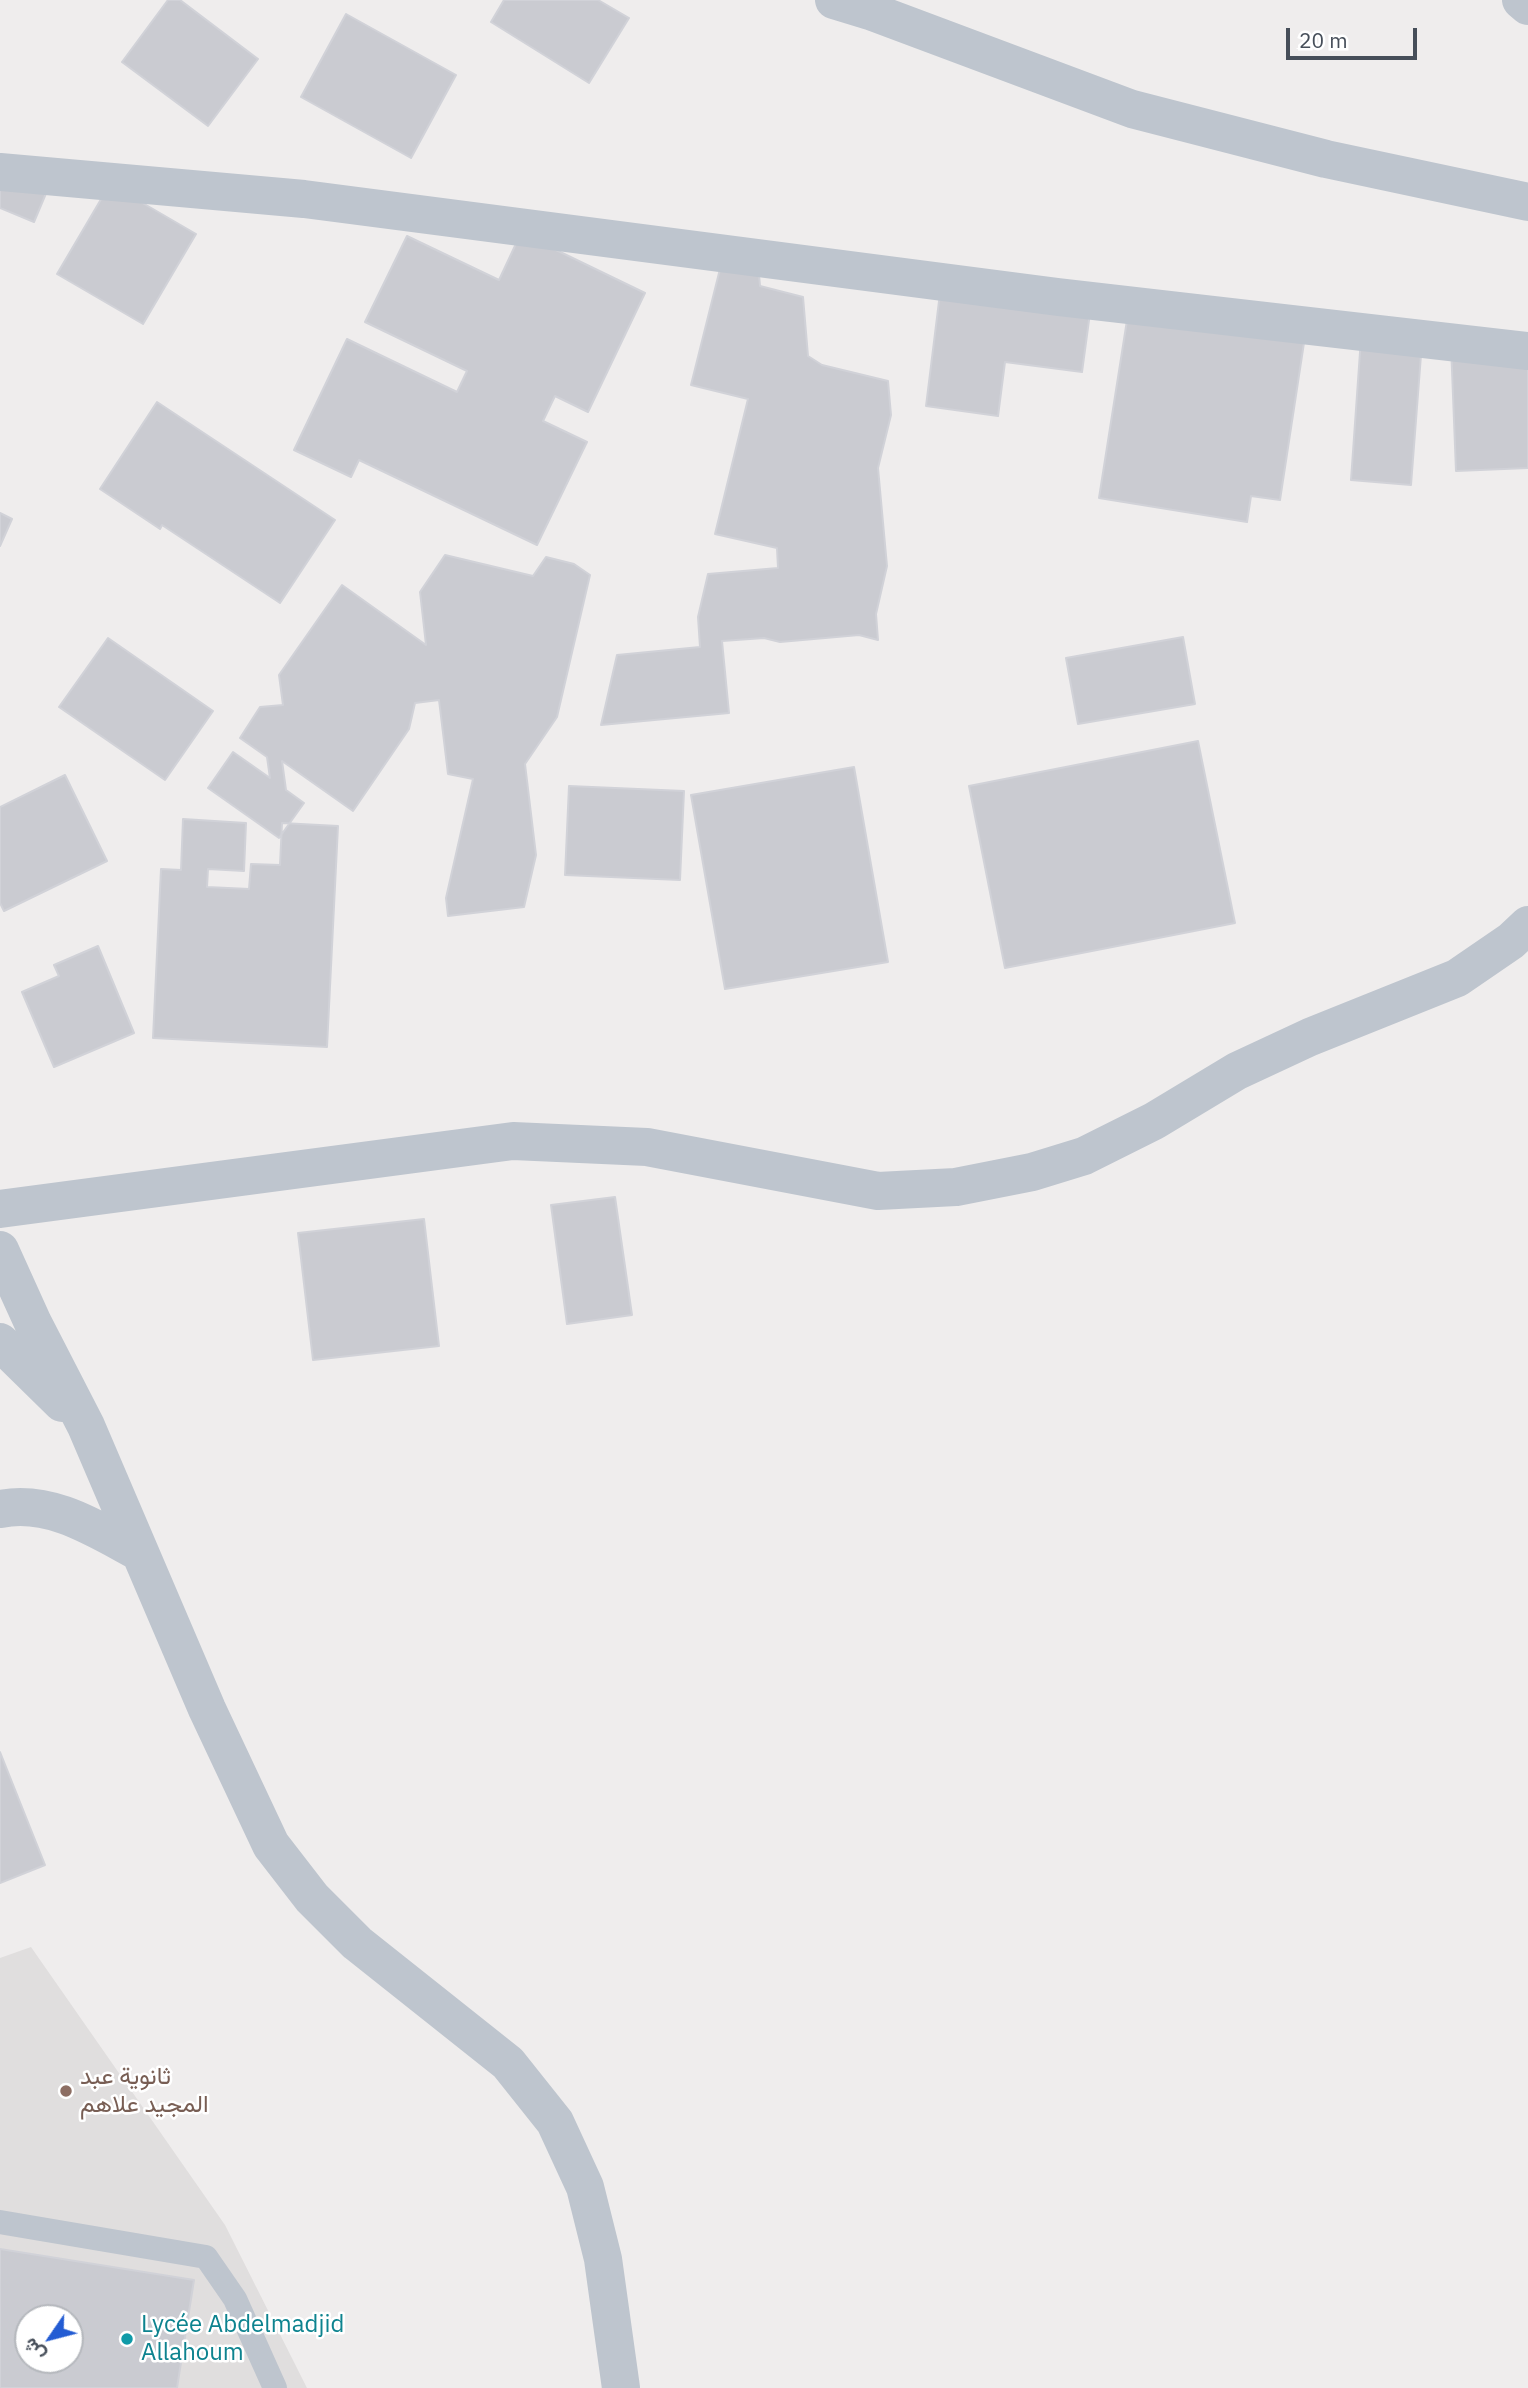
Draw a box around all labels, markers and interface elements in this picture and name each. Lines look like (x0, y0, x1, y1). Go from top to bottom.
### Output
scale bar (1290, 14, 1421, 58)
text: 20 m (1299, 26, 1348, 54)
place label: ثانوية عبد المجيد علاهم (80, 2063, 209, 2119)
marker: ثانوية عبد المجيد علاهم (58, 2083, 74, 2099)
north arrow (14, 2304, 84, 2374)
place label: Lycée Abdelmadjid Allahoum (141, 2311, 344, 2367)
marker: Lycée Abdelmadjid Allahoum (119, 2331, 135, 2347)
text: ش (17, 2334, 50, 2366)

